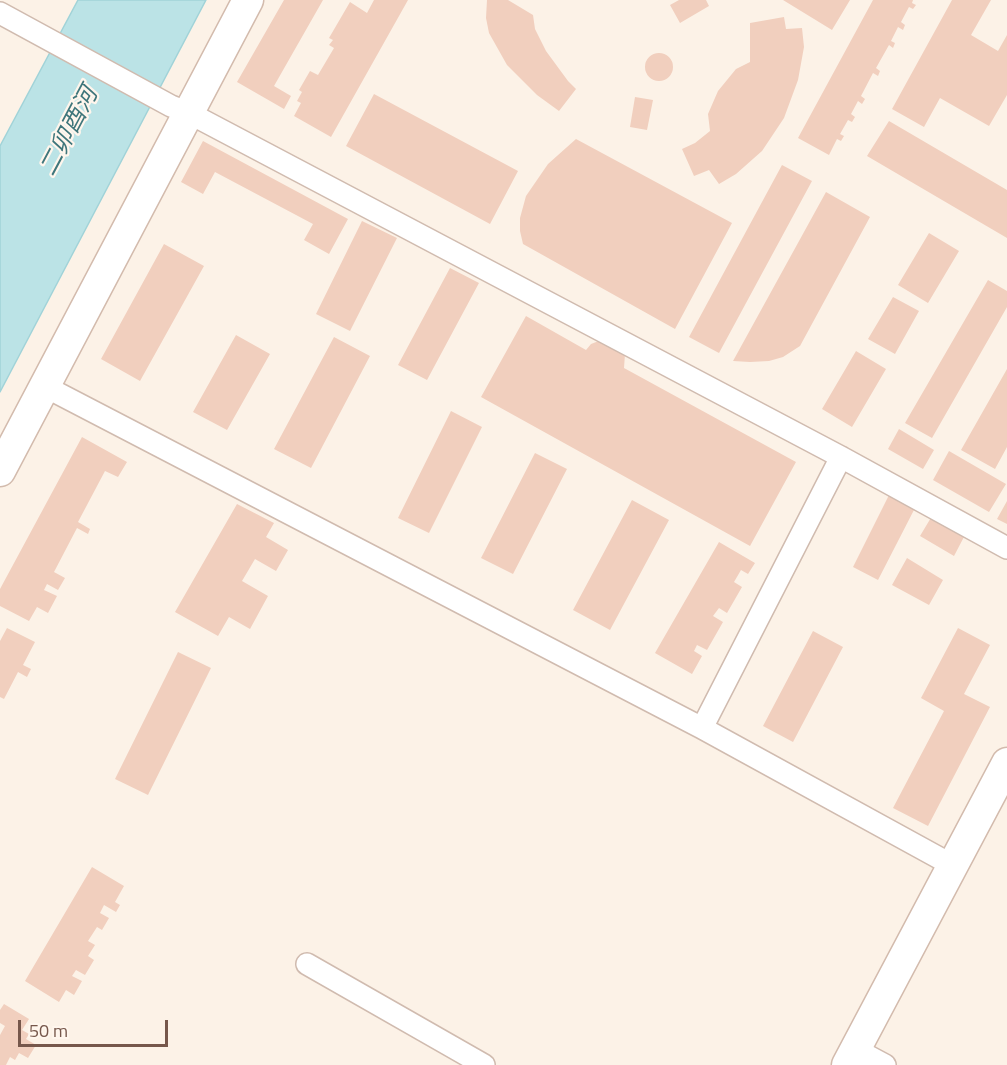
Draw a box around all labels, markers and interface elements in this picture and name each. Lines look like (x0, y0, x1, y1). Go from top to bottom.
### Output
water label: 二卯酉河 (35, 83, 105, 181)
scale bar (21, 1008, 171, 1046)
text: 50 m (29, 1017, 68, 1044)

